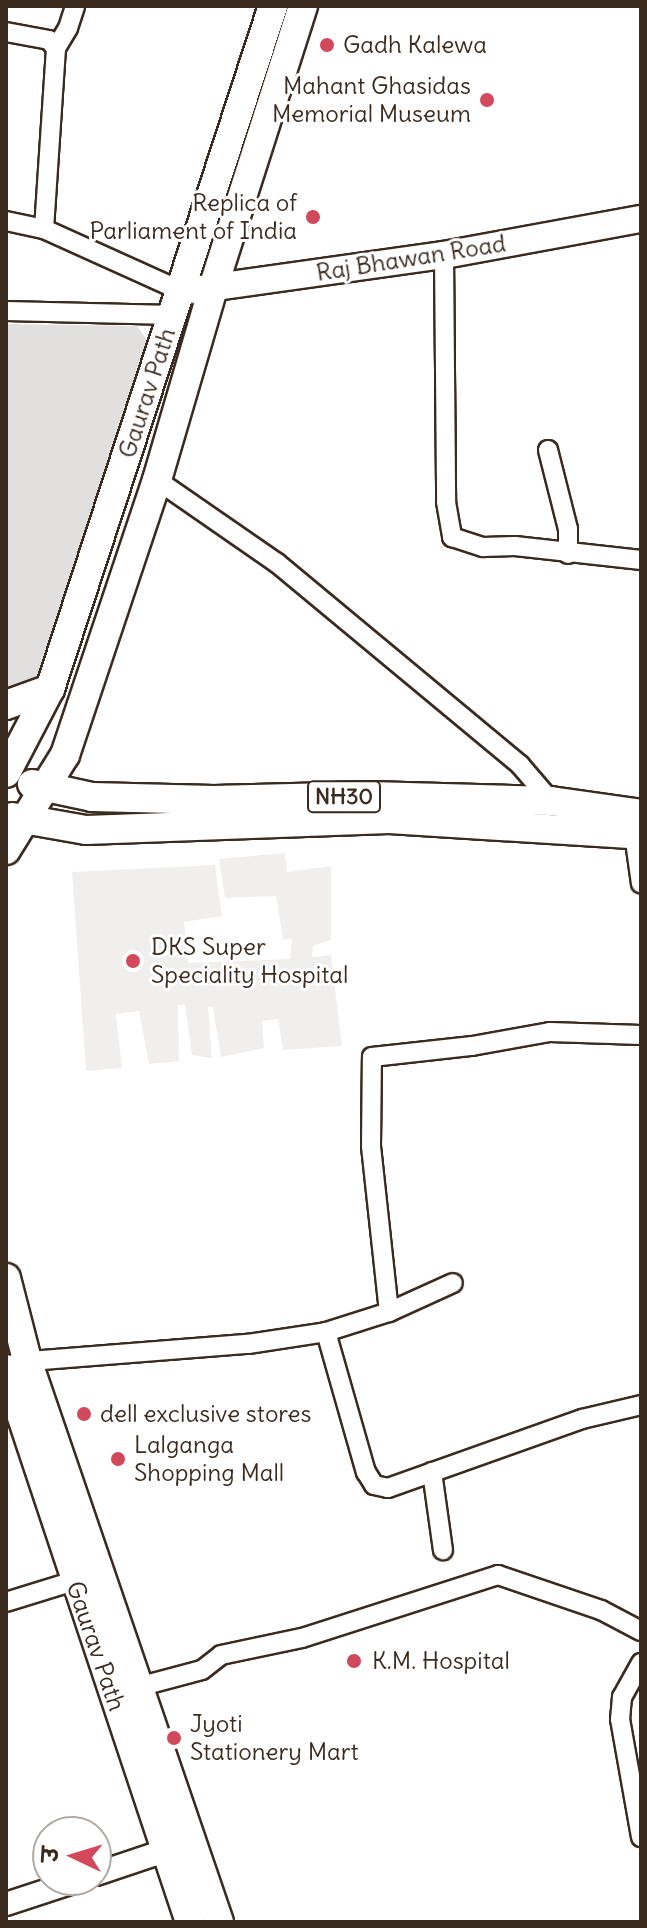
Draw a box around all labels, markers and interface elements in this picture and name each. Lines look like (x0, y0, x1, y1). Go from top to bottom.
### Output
place label: Gadh Kalewa (343, 31, 487, 59)
marker: Gadh Kalewa (318, 36, 336, 54)
place label: Mahant Ghasidas Memorial Museum (272, 72, 471, 128)
marker: Mahant Ghasidas Memorial Museum (478, 91, 496, 109)
place label: Replica of Parliament of India (89, 189, 297, 245)
marker: Replica of Parliament of India (304, 208, 322, 226)
street label: Raj Bhawan Road (314, 229, 508, 287)
street label: Gaurav Path (112, 324, 182, 462)
road number: NH30 (306, 779, 382, 815)
place label: DKS Super Speciality Hospital (151, 933, 348, 989)
marker: DKS Super Speciality Hospital (122, 950, 144, 972)
place label: dell exclusive stores (100, 1400, 311, 1428)
marker: dell exclusive stores (75, 1405, 93, 1423)
place label: Lalganga Shopping Mall (134, 1431, 284, 1487)
marker: Lalganga Shopping Mall (109, 1450, 127, 1468)
street label: Gaurav Path (60, 1577, 132, 1715)
place label: K.M. Hospital (372, 1647, 510, 1675)
marker: K.M. Hospital (343, 1650, 365, 1672)
place label: Jyoti Stationery Mart (190, 1710, 359, 1766)
marker: Jyoti Stationery Mart (165, 1729, 183, 1747)
north arrow (32, 1816, 112, 1896)
text: उ (36, 1846, 65, 1863)

